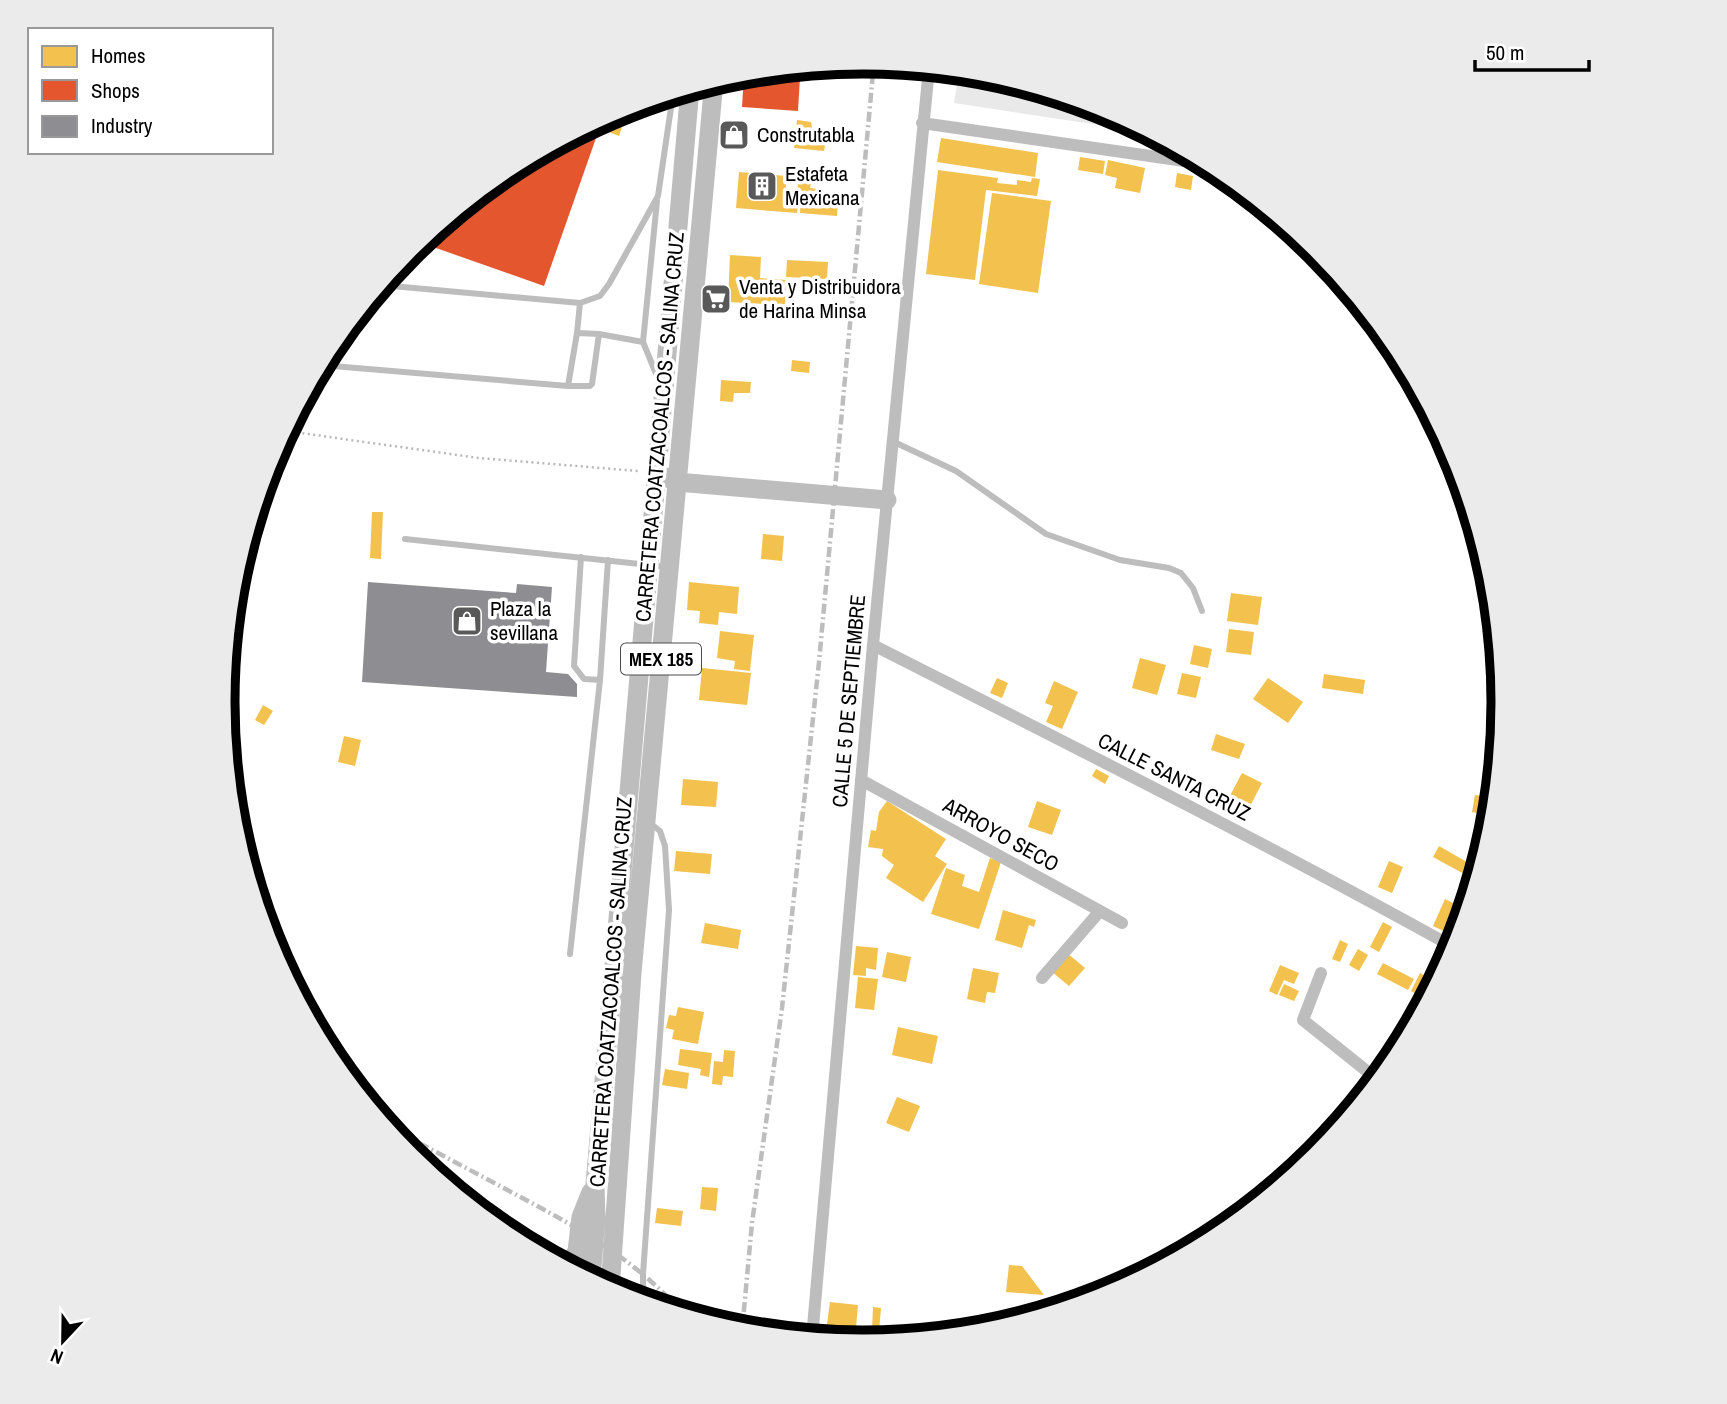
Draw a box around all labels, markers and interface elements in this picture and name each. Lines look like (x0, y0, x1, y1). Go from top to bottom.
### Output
legend (28, 28, 273, 154)
scale bar (1475, 28, 1589, 72)
text: 50 m (1486, 38, 1524, 67)
text: Homes (91, 41, 146, 70)
text: Shops (91, 76, 140, 105)
text: Industry (91, 111, 153, 140)
shop icon: Construtabla (717, 118, 751, 152)
place label: Construtabla (757, 120, 855, 149)
place label: Estafeta Mexicana (785, 159, 860, 212)
building icon: Estafeta Mexicana (745, 169, 779, 203)
street label: CARRETERA COATZACOALCOS - SALINA CRUZ (628, 230, 691, 623)
place label: Venta y Distribuidora de Harina Minsa (739, 272, 901, 325)
supermarket icon: Venta y Distribuidora de Harina Minsa (699, 282, 733, 316)
street label: CALLE 5 DE SEPTIEMBRE (825, 593, 872, 809)
place label: Plaza la sevillana (490, 594, 558, 647)
shop icon: Plaza la sevillana (450, 604, 484, 638)
road number: MEX 185 (621, 644, 701, 674)
street label: CALLE SANTA CRUZ (1093, 726, 1256, 828)
street label: ARROYO SECO (937, 790, 1064, 878)
street label: CARRETERA COATZACOALCOS - SALINA CRUZ (582, 795, 639, 1188)
north arrow (28, 1306, 98, 1376)
text: N (47, 1343, 67, 1371)

